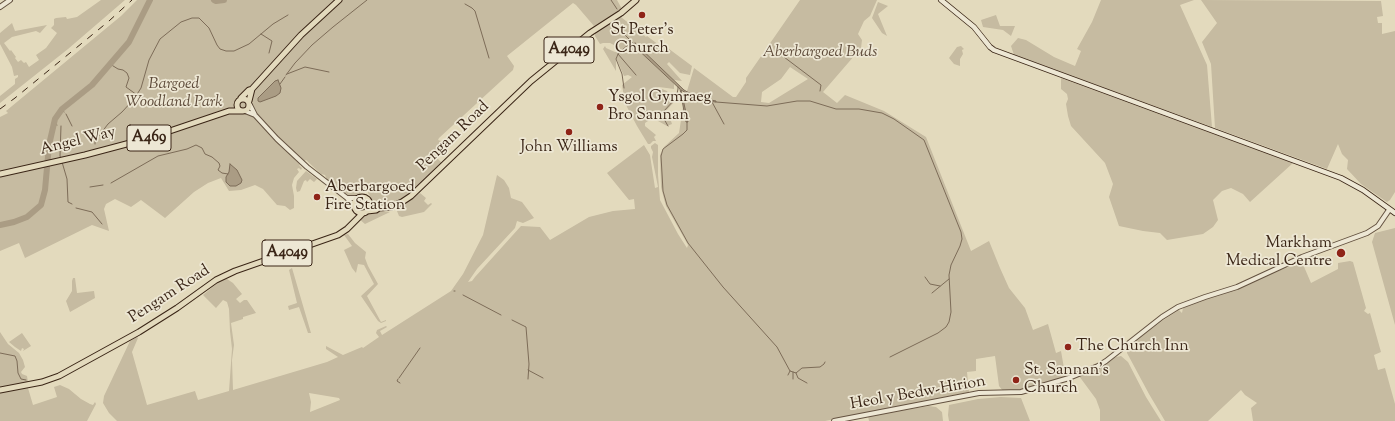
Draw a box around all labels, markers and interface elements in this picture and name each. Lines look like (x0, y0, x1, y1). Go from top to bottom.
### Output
marker: St Peter's Church (637, 10, 647, 20)
place label: St Peter's Church (610, 21, 674, 59)
road number: A4049 (544, 37, 594, 63)
park label: Aberbargoed Buds (763, 43, 877, 63)
park label: Bargoed Woodland Park (126, 75, 222, 113)
place label: Ysgol Gymraeg Bro Sannan (608, 88, 711, 126)
street label: Pengam Road (414, 98, 494, 176)
marker: Ysgol Gymraeg Bro Sannan (595, 102, 605, 112)
street label: Angel Way (38, 123, 118, 161)
road number: A469 (127, 125, 171, 151)
marker: John Williams (564, 127, 574, 137)
place label: John Williams (520, 138, 618, 158)
place label: Aberbargoed Fire Station (325, 178, 415, 216)
marker: Aberbargoed Fire Station (312, 192, 322, 202)
place label: Markham Medical Centre (1226, 234, 1332, 272)
road number: A4049 (262, 240, 312, 266)
marker: Markham Medical Centre (1335, 247, 1347, 259)
street label: Pengam Road (126, 262, 214, 328)
place label: The Church Inn (1076, 337, 1189, 357)
marker: The Church Inn (1063, 342, 1073, 352)
place label: St. Sannan's Church (1024, 361, 1109, 399)
street label: Heol y Bedw-Hirion (849, 373, 987, 415)
marker: St. Sannan's Church (1011, 375, 1021, 385)

